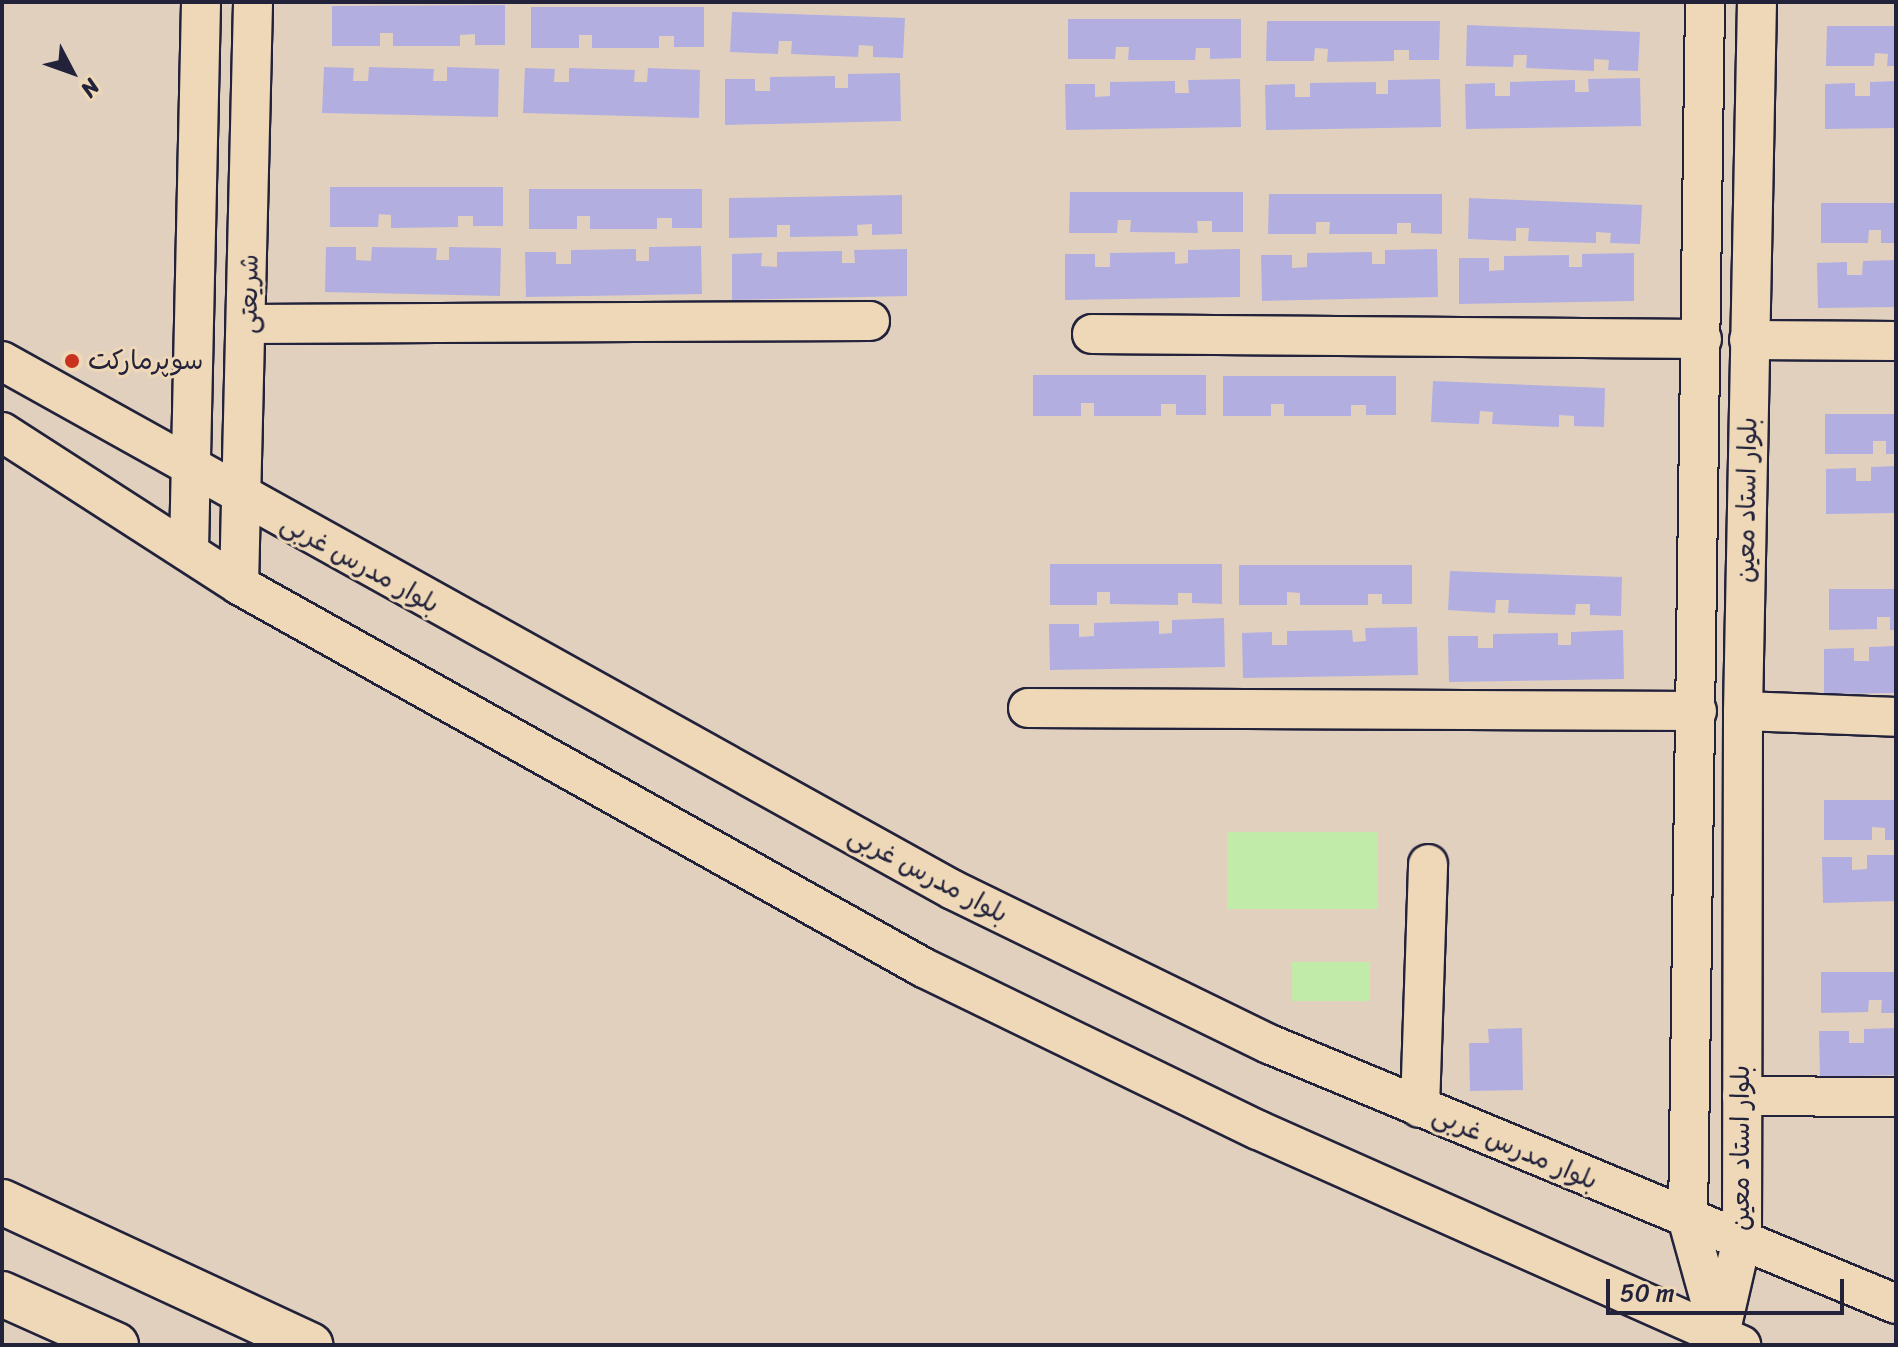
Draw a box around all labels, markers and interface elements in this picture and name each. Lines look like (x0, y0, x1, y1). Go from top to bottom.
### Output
north arrow (32, 32, 112, 112)
text: N (71, 70, 110, 107)
street label: شریعتی (233, 254, 265, 334)
place label: سوپرمارکت (88, 345, 203, 377)
marker: سوپرمارکت (63, 352, 81, 370)
street label: بلوار استاد معین (1730, 417, 1764, 583)
street label: بلوار مدرس غربی (275, 508, 445, 620)
street label: بلوار مدرس غربی (843, 820, 1013, 930)
street label: بلوار استاد معین (1725, 1065, 1757, 1231)
street label: بلوار مدرس غربی (1428, 1099, 1602, 1197)
scale bar (1610, 1263, 1848, 1313)
text: 50 m (1620, 1272, 1675, 1314)

